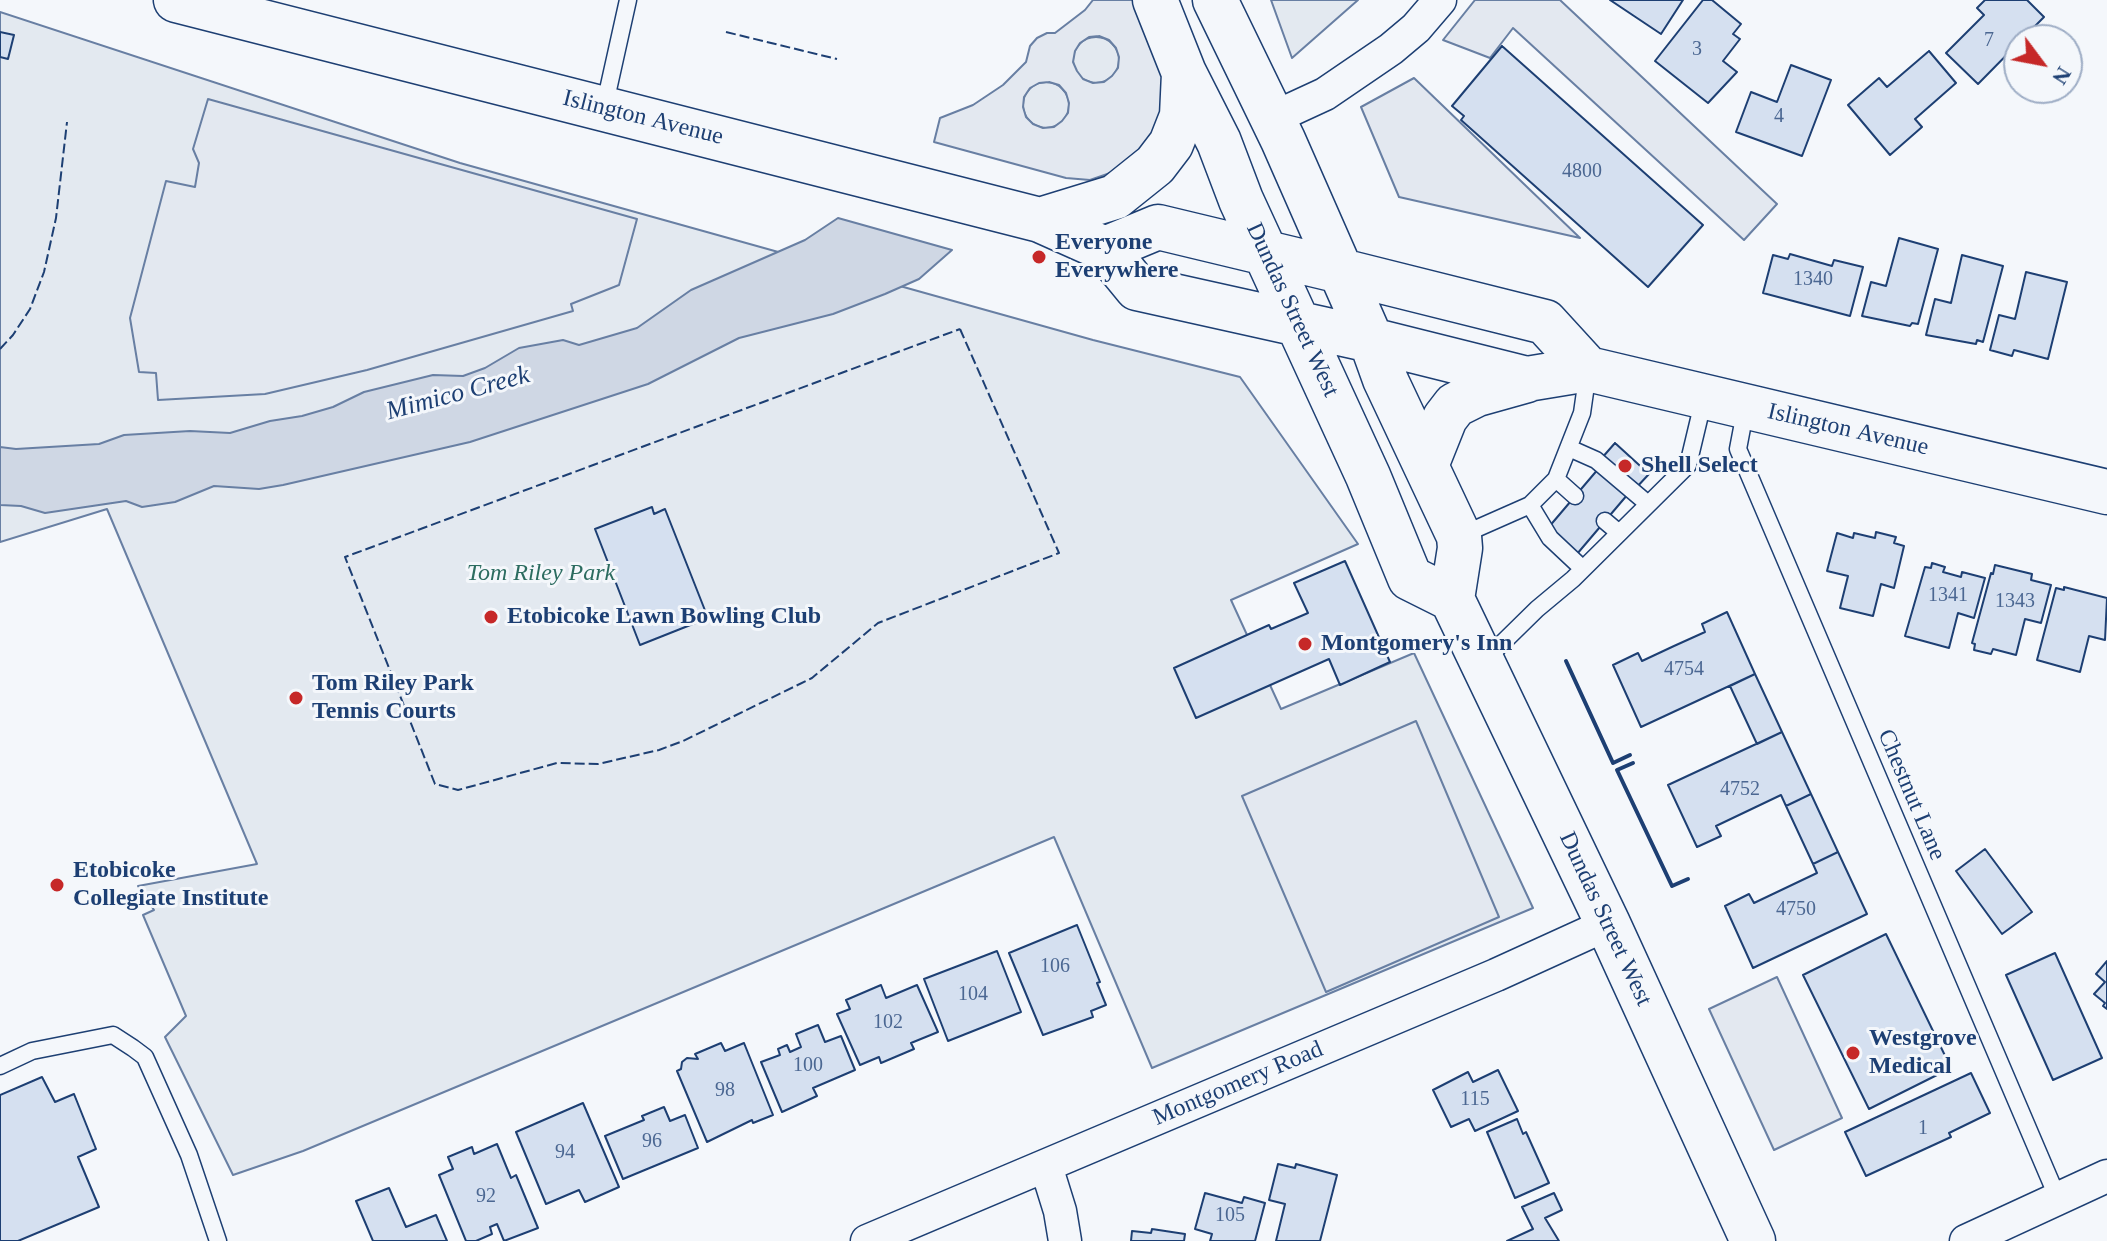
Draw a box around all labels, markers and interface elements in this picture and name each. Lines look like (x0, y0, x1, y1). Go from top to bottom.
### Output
north arrow (2003, 24, 2083, 104)
house number: 7 (1984, 29, 1994, 53)
house number: 3 (1692, 38, 1702, 62)
text: N (2047, 63, 2077, 89)
street label: Islington Avenue (560, 84, 726, 152)
house number: 4 (1774, 105, 1784, 129)
house number: 4800 (1562, 160, 1602, 184)
street label: Dundas Street West (1239, 218, 1345, 402)
place label: Everyone Everywhere (1055, 229, 1179, 285)
marker: Everyone Everywhere (1030, 248, 1048, 266)
house number: 1340 (1793, 268, 1833, 292)
water label: Mimico Creek (383, 360, 533, 428)
street label: Islington Avenue (1765, 398, 1931, 462)
place label: Shell Select (1641, 452, 1758, 480)
marker: Shell Select (1616, 457, 1634, 475)
park label: Tom Riley Park (467, 560, 615, 588)
house number: 1341 (1928, 584, 1968, 608)
house number: 1343 (1995, 590, 2035, 614)
place label: Etobicoke Lawn Bowling Club (507, 603, 821, 631)
marker: Etobicoke Lawn Bowling Club (482, 608, 500, 626)
place label: Montgomery's Inn (1321, 630, 1512, 658)
marker: Montgomery's Inn (1296, 635, 1314, 653)
house number: 4754 (1664, 658, 1704, 682)
place label: Tom Riley Park Tennis Courts (312, 670, 474, 726)
marker: Tom Riley Park Tennis Courts (287, 689, 305, 707)
street label: Chestnut Lane (1871, 725, 1951, 865)
house number: 4752 (1720, 778, 1760, 802)
street label: Dundas Street West (1552, 827, 1658, 1011)
place label: Etobicoke Collegiate Institute (73, 857, 268, 913)
marker: Etobicoke Collegiate Institute (48, 876, 66, 894)
house number: 4750 (1776, 898, 1816, 922)
house number: 106 (1040, 955, 1070, 979)
house number: 104 (958, 983, 988, 1007)
house number: 102 (873, 1011, 903, 1035)
place label: Westgrove Medical (1869, 1025, 1977, 1081)
street label: Montgomery Road (1149, 1035, 1327, 1133)
marker: Westgrove Medical (1844, 1044, 1862, 1062)
house number: 100 (793, 1054, 823, 1078)
house number: 98 (715, 1079, 735, 1103)
house number: 115 (1460, 1088, 1490, 1112)
house number: 1 (1918, 1117, 1928, 1141)
house number: 96 (642, 1130, 662, 1154)
house number: 94 (555, 1141, 575, 1165)
house number: 92 (476, 1185, 496, 1209)
house number: 105 (1215, 1204, 1245, 1228)

